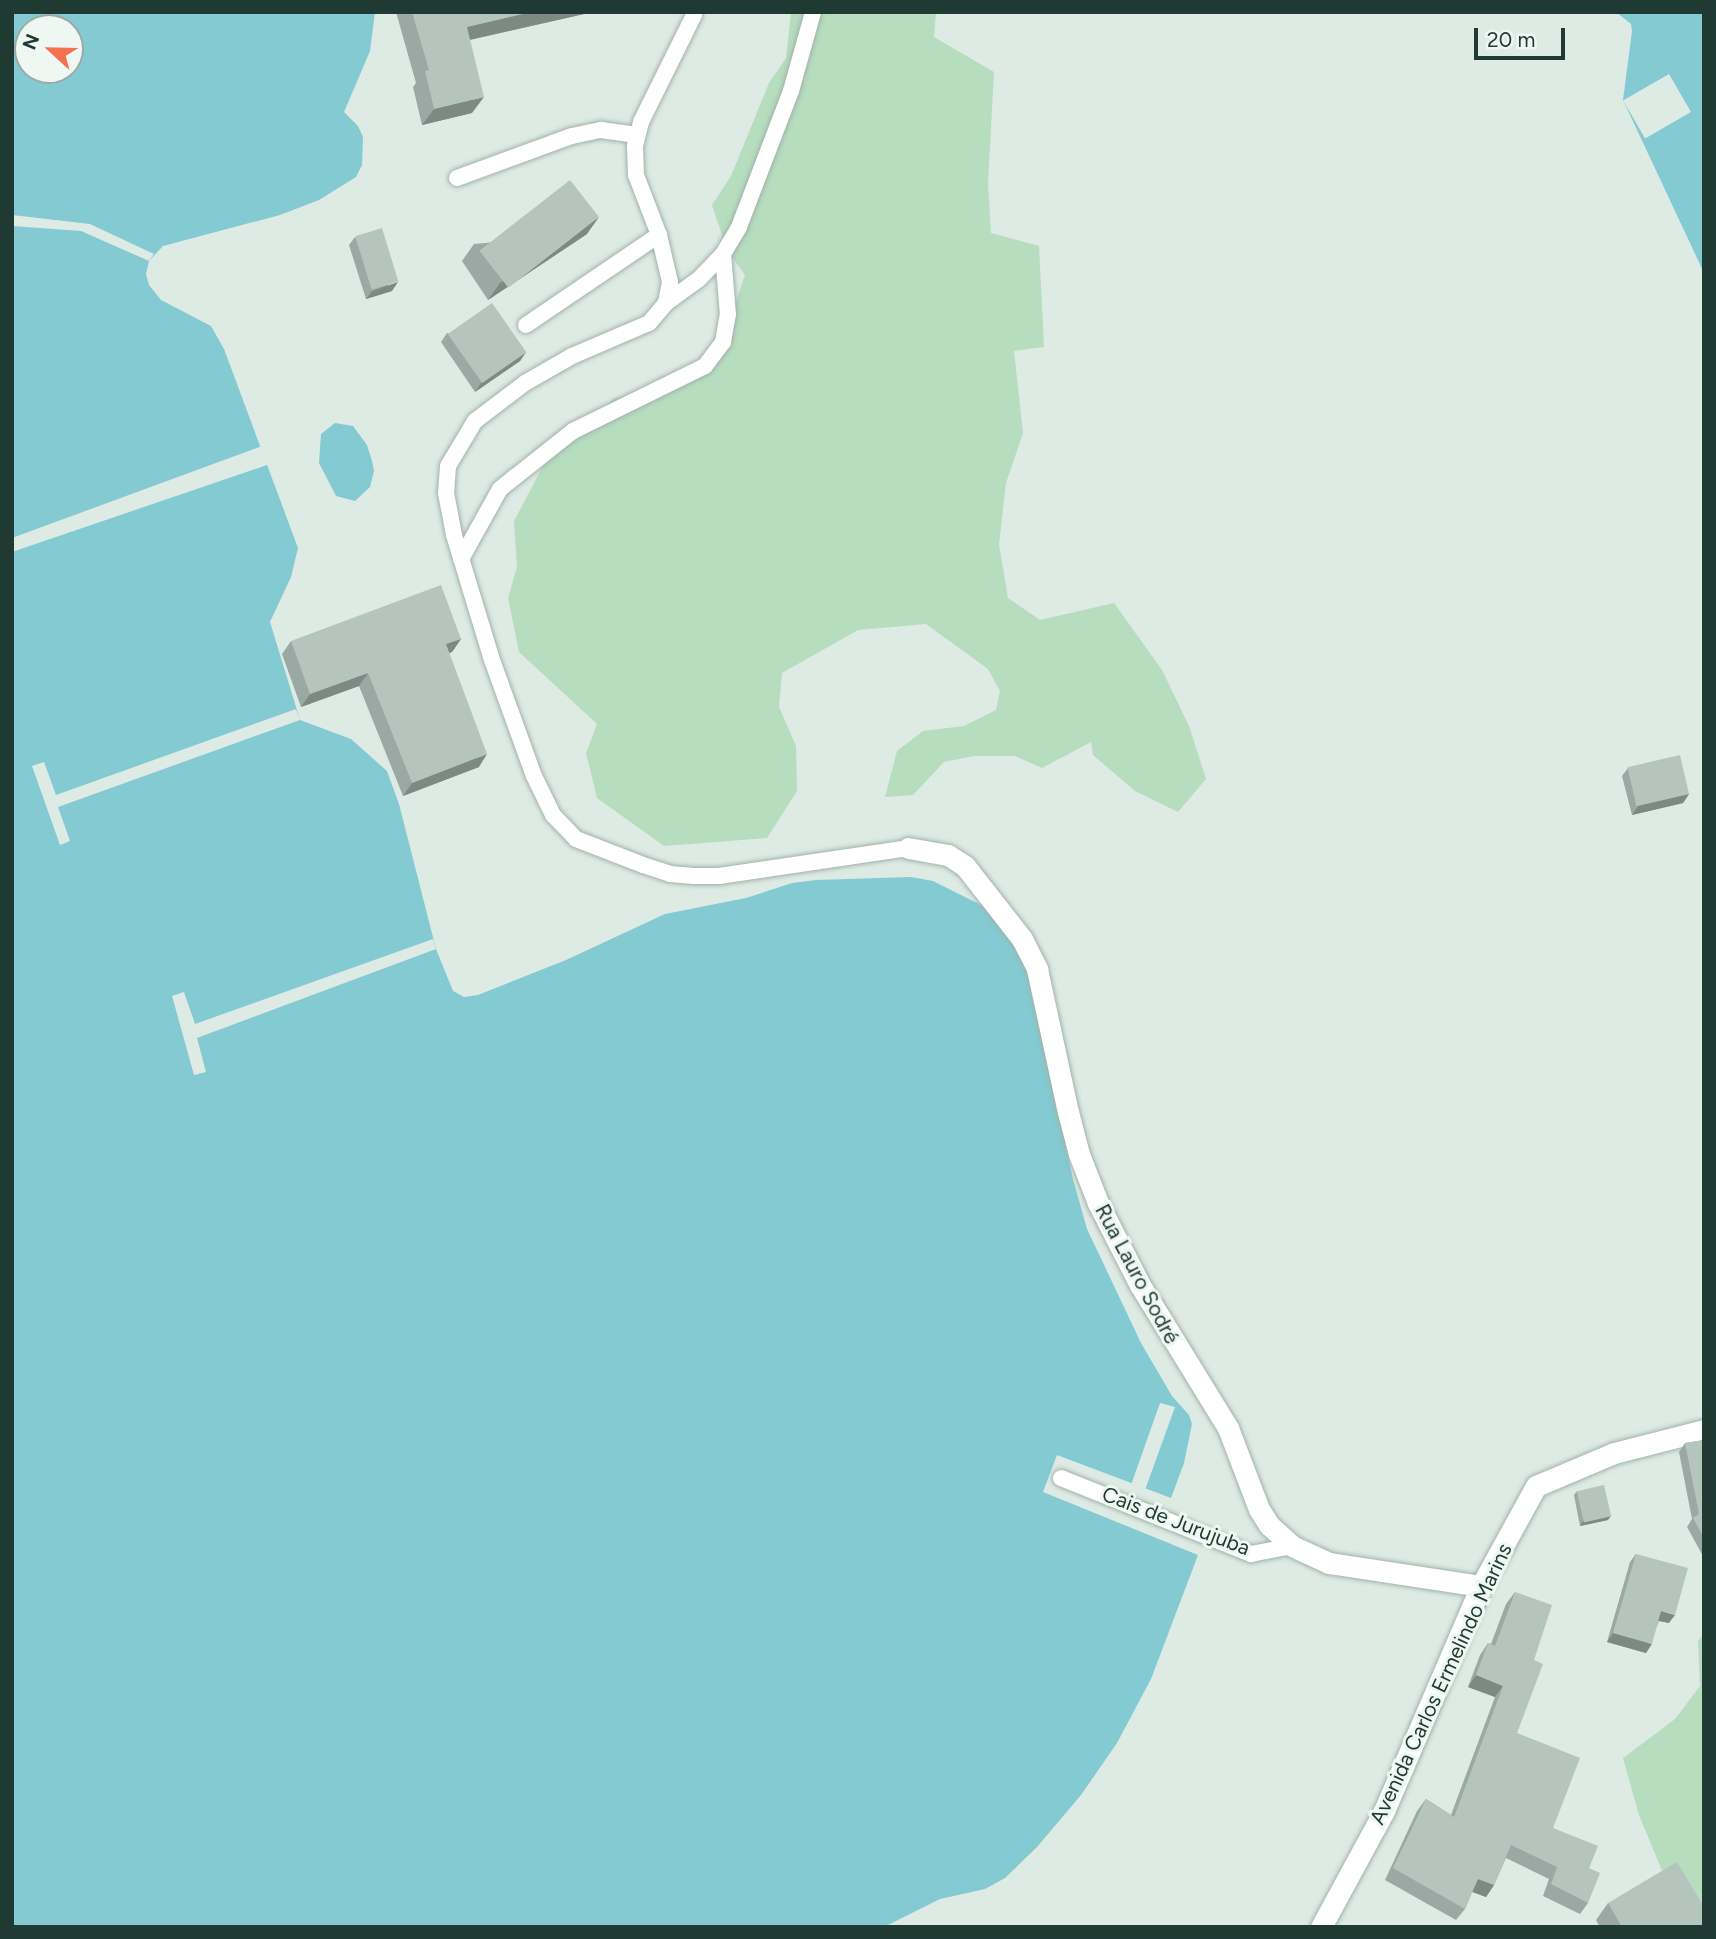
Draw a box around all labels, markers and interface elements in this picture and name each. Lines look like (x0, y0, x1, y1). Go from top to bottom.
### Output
north arrow (14, 14, 84, 84)
scale bar (1478, 14, 1569, 58)
text: 20 m (1487, 27, 1535, 52)
text: N (18, 31, 44, 53)
street label: Rua Lauro Sodré (1090, 1200, 1184, 1348)
street label: Cais de Jurujuba (1098, 1481, 1254, 1561)
street label: Avenida Carlos Ermelindo Marins (1365, 1539, 1517, 1829)

